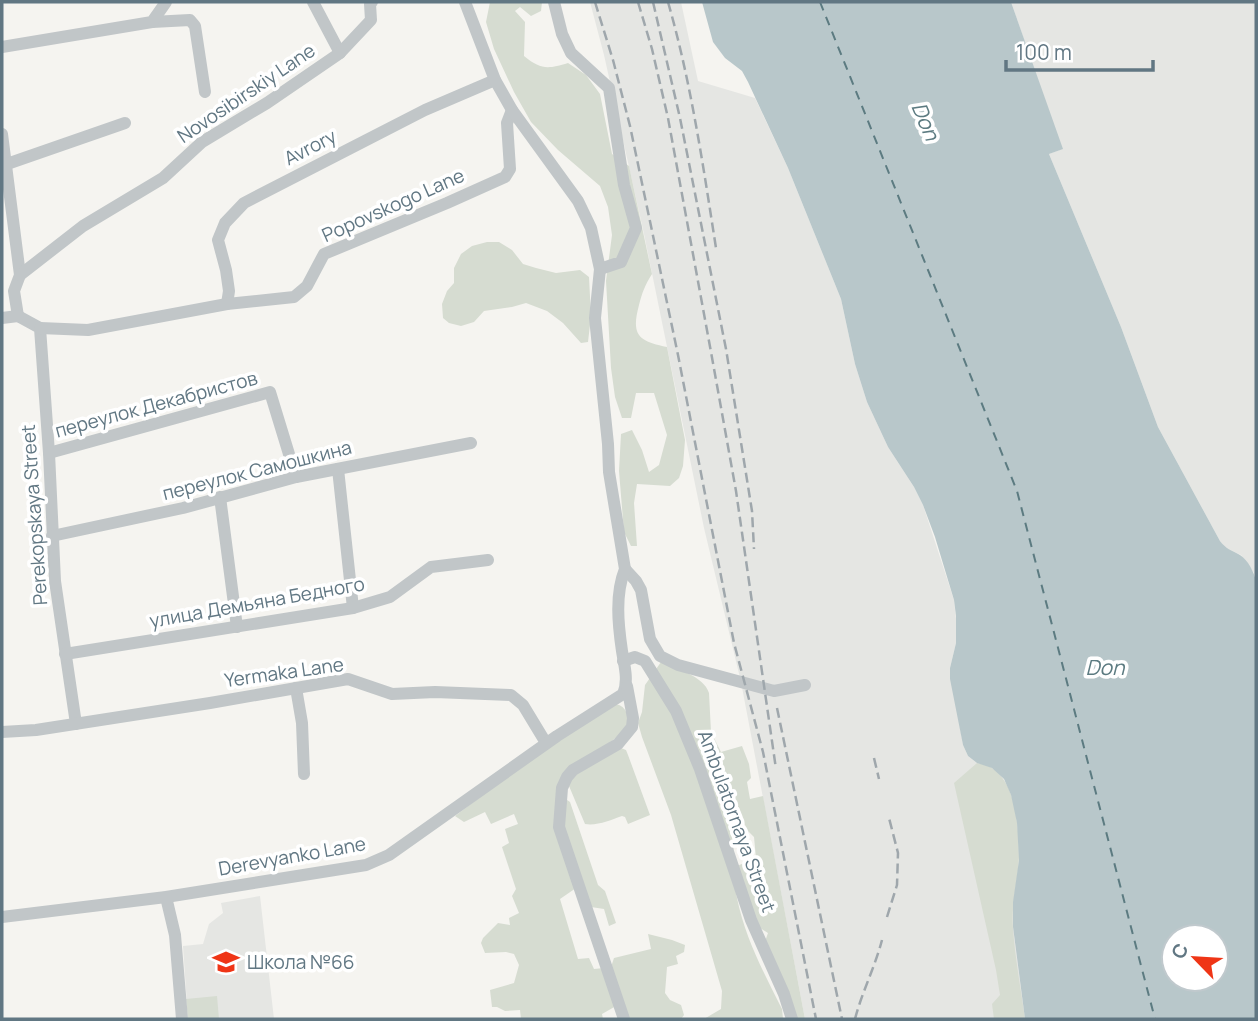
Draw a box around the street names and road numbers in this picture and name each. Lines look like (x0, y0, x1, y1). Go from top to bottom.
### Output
street label: Novosibirskiy Lane (172, 37, 320, 149)
street label: Avrory (279, 123, 341, 171)
street label: Popovskogo Lane (318, 162, 468, 248)
street label: переулок Декабристов (52, 364, 260, 444)
street label: Perekopskaya Street (15, 424, 53, 606)
street label: переулок Самошкина (160, 434, 354, 506)
street label: улица Демьяна Бедного (147, 570, 367, 634)
street label: Yermaka Lane (223, 651, 345, 693)
street label: Ambulatornaya Street (692, 726, 782, 916)
street label: Derevyanko Lane (216, 830, 368, 882)

